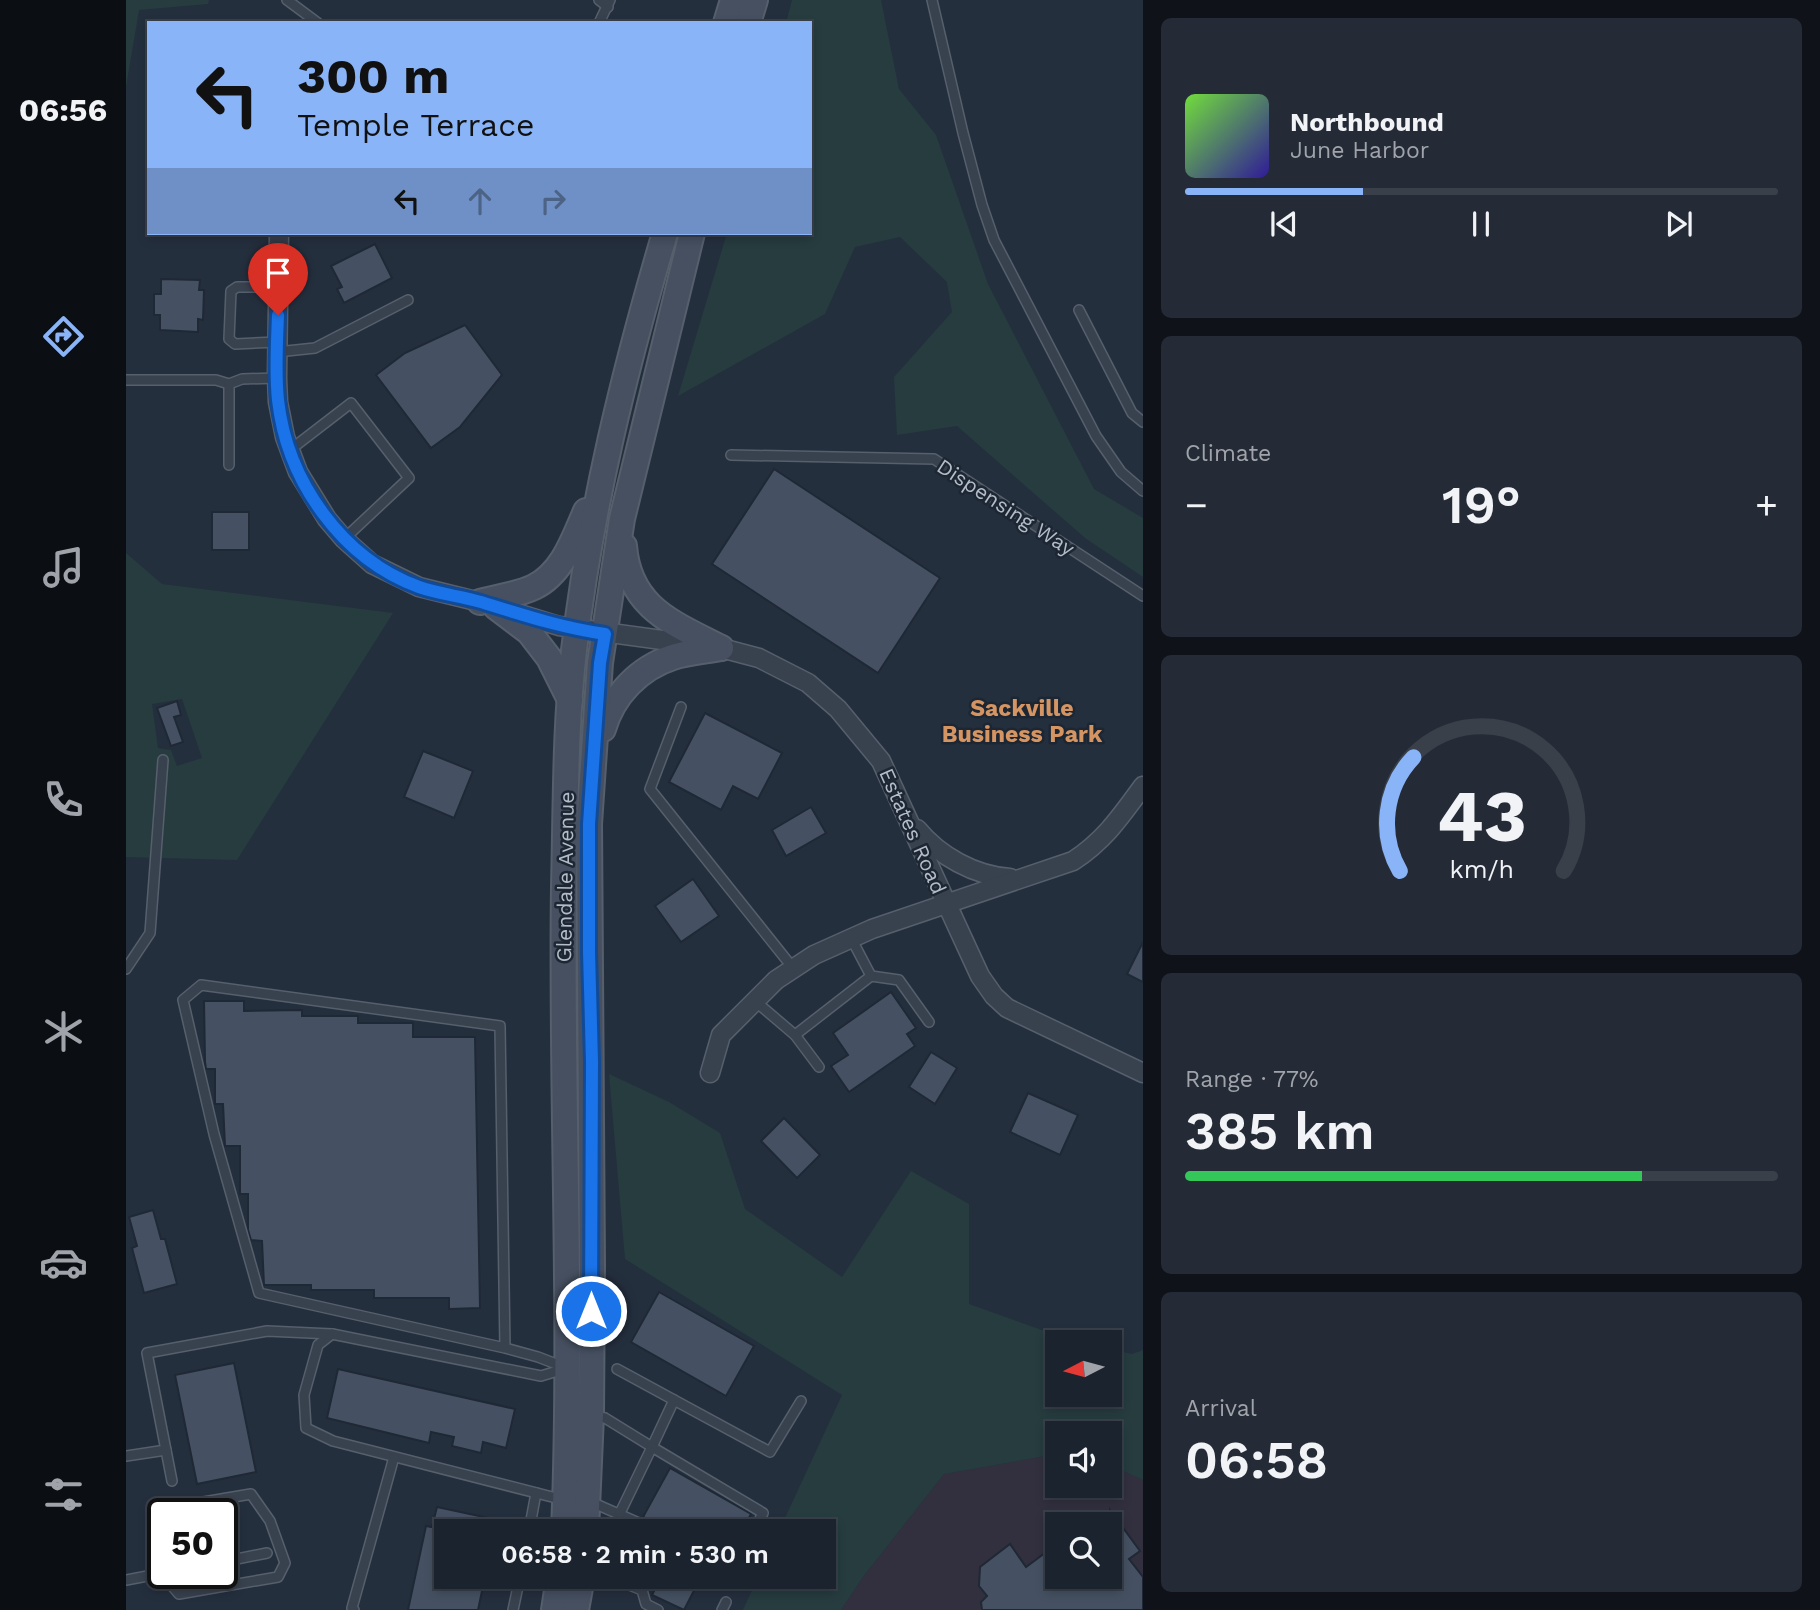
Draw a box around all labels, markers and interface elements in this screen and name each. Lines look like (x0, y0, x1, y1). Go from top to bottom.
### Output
text: 300 m (297, 47, 449, 105)
icon: left (182, 49, 273, 140)
text: 06:56 (19, 91, 107, 129)
text: Temple Terrace (297, 106, 535, 144)
text: Northbound (1290, 107, 1444, 137)
text: June Harbor (1290, 137, 1429, 164)
icon: left (388, 182, 426, 220)
icon: ahead (461, 182, 499, 220)
icon: right (534, 182, 572, 220)
icon: previous (1265, 205, 1303, 243)
icon: pause (1462, 205, 1500, 243)
icon: next (1660, 205, 1698, 243)
pin (248, 243, 308, 315)
icon: arrive (259, 254, 297, 292)
icon: directions (39, 312, 88, 361)
text: Climate (1185, 440, 1271, 467)
street label: Dispensing Way (933, 453, 1080, 561)
text: 19° (1442, 475, 1521, 536)
text: − (1185, 483, 1208, 527)
text: + (1755, 483, 1778, 527)
icon: music (39, 543, 88, 592)
district label: Sackville Business Park (942, 695, 1103, 748)
street label: Estates Road (874, 764, 952, 898)
text: 43 (1436, 773, 1527, 859)
icon: phone (39, 775, 88, 824)
street label: Glendale Avenue (551, 791, 579, 963)
text: km/h (1449, 855, 1514, 884)
icon: climate (39, 1007, 88, 1056)
text: Range · 77% (1185, 1066, 1319, 1093)
text: 385 km (1185, 1101, 1375, 1162)
icon: car (39, 1238, 88, 1287)
position arrow (554, 1274, 628, 1348)
north arrow (1045, 1330, 1122, 1407)
map controls (1045, 1330, 1122, 1589)
text: Arrival (1185, 1395, 1257, 1422)
button: sound (1045, 1421, 1122, 1498)
text: 06:58 (1185, 1430, 1328, 1491)
icon: filters (39, 1470, 88, 1519)
speed limit sign: 50 (147, 1498, 238, 1589)
button: search (1045, 1512, 1122, 1589)
text: 06:58 · 2 min · 530 m (501, 1539, 769, 1569)

